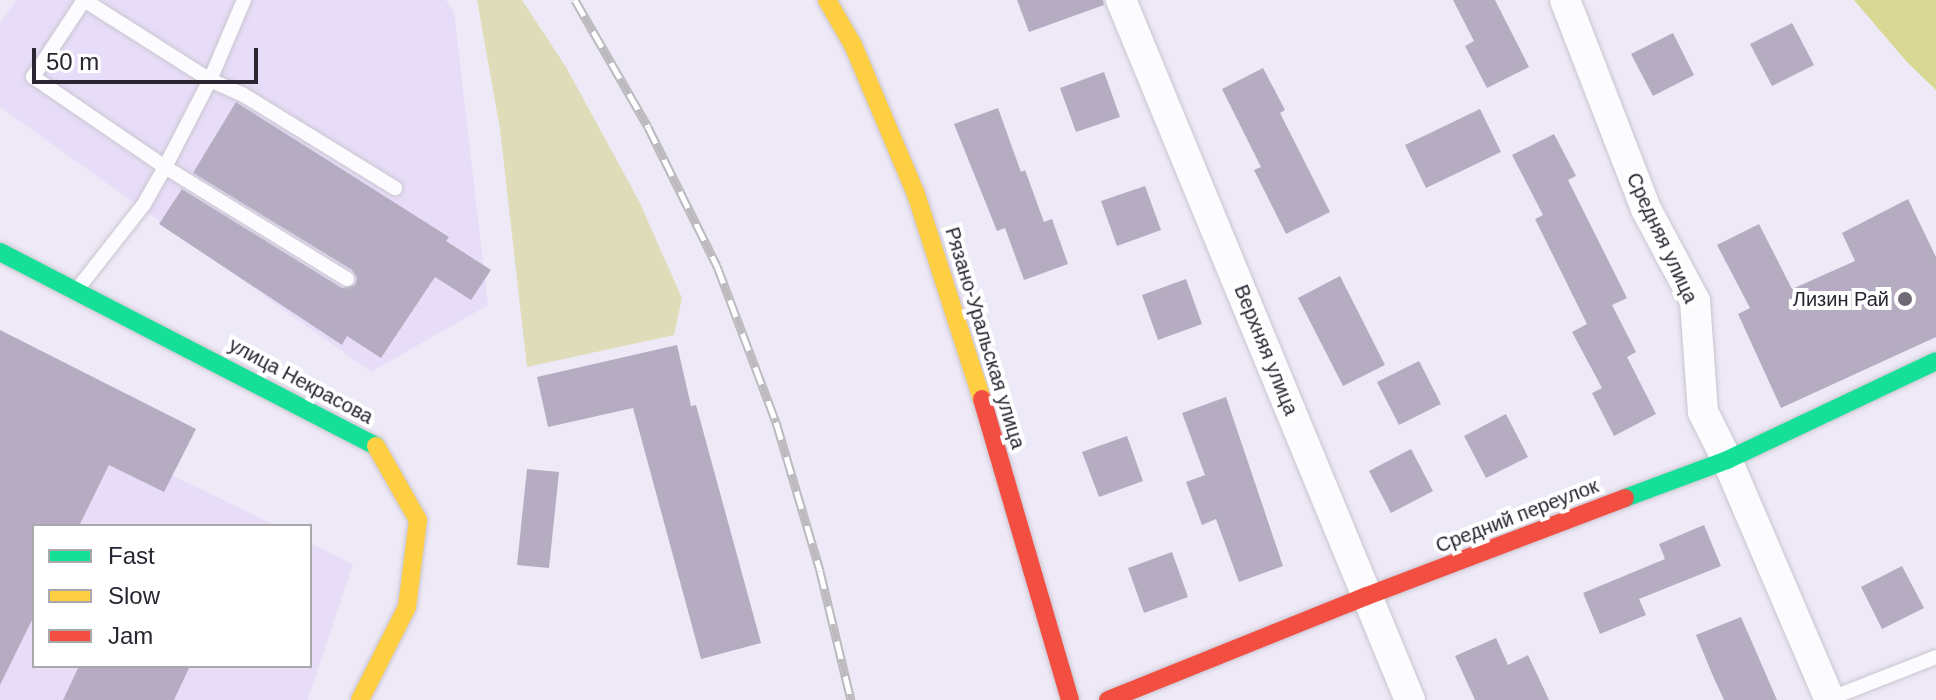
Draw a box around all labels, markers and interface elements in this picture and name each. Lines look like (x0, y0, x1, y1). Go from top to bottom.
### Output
scale bar (36, 32, 262, 82)
text: 50 m (46, 48, 99, 75)
street label: Средняя улица (1621, 169, 1703, 307)
street label: Рязано-Уральская улица (940, 224, 1030, 452)
street label: Верхняя улица (1229, 281, 1303, 419)
place label: Лизин Рай (1793, 287, 1889, 311)
marker: Лизин Рай (1896, 290, 1914, 308)
street label: улица Некрасова (225, 333, 377, 429)
street label: Средний переулок (1432, 474, 1602, 558)
legend (32, 524, 312, 668)
text: Fast (108, 542, 155, 569)
text: Slow (108, 582, 160, 609)
text: Jam (108, 622, 153, 649)

